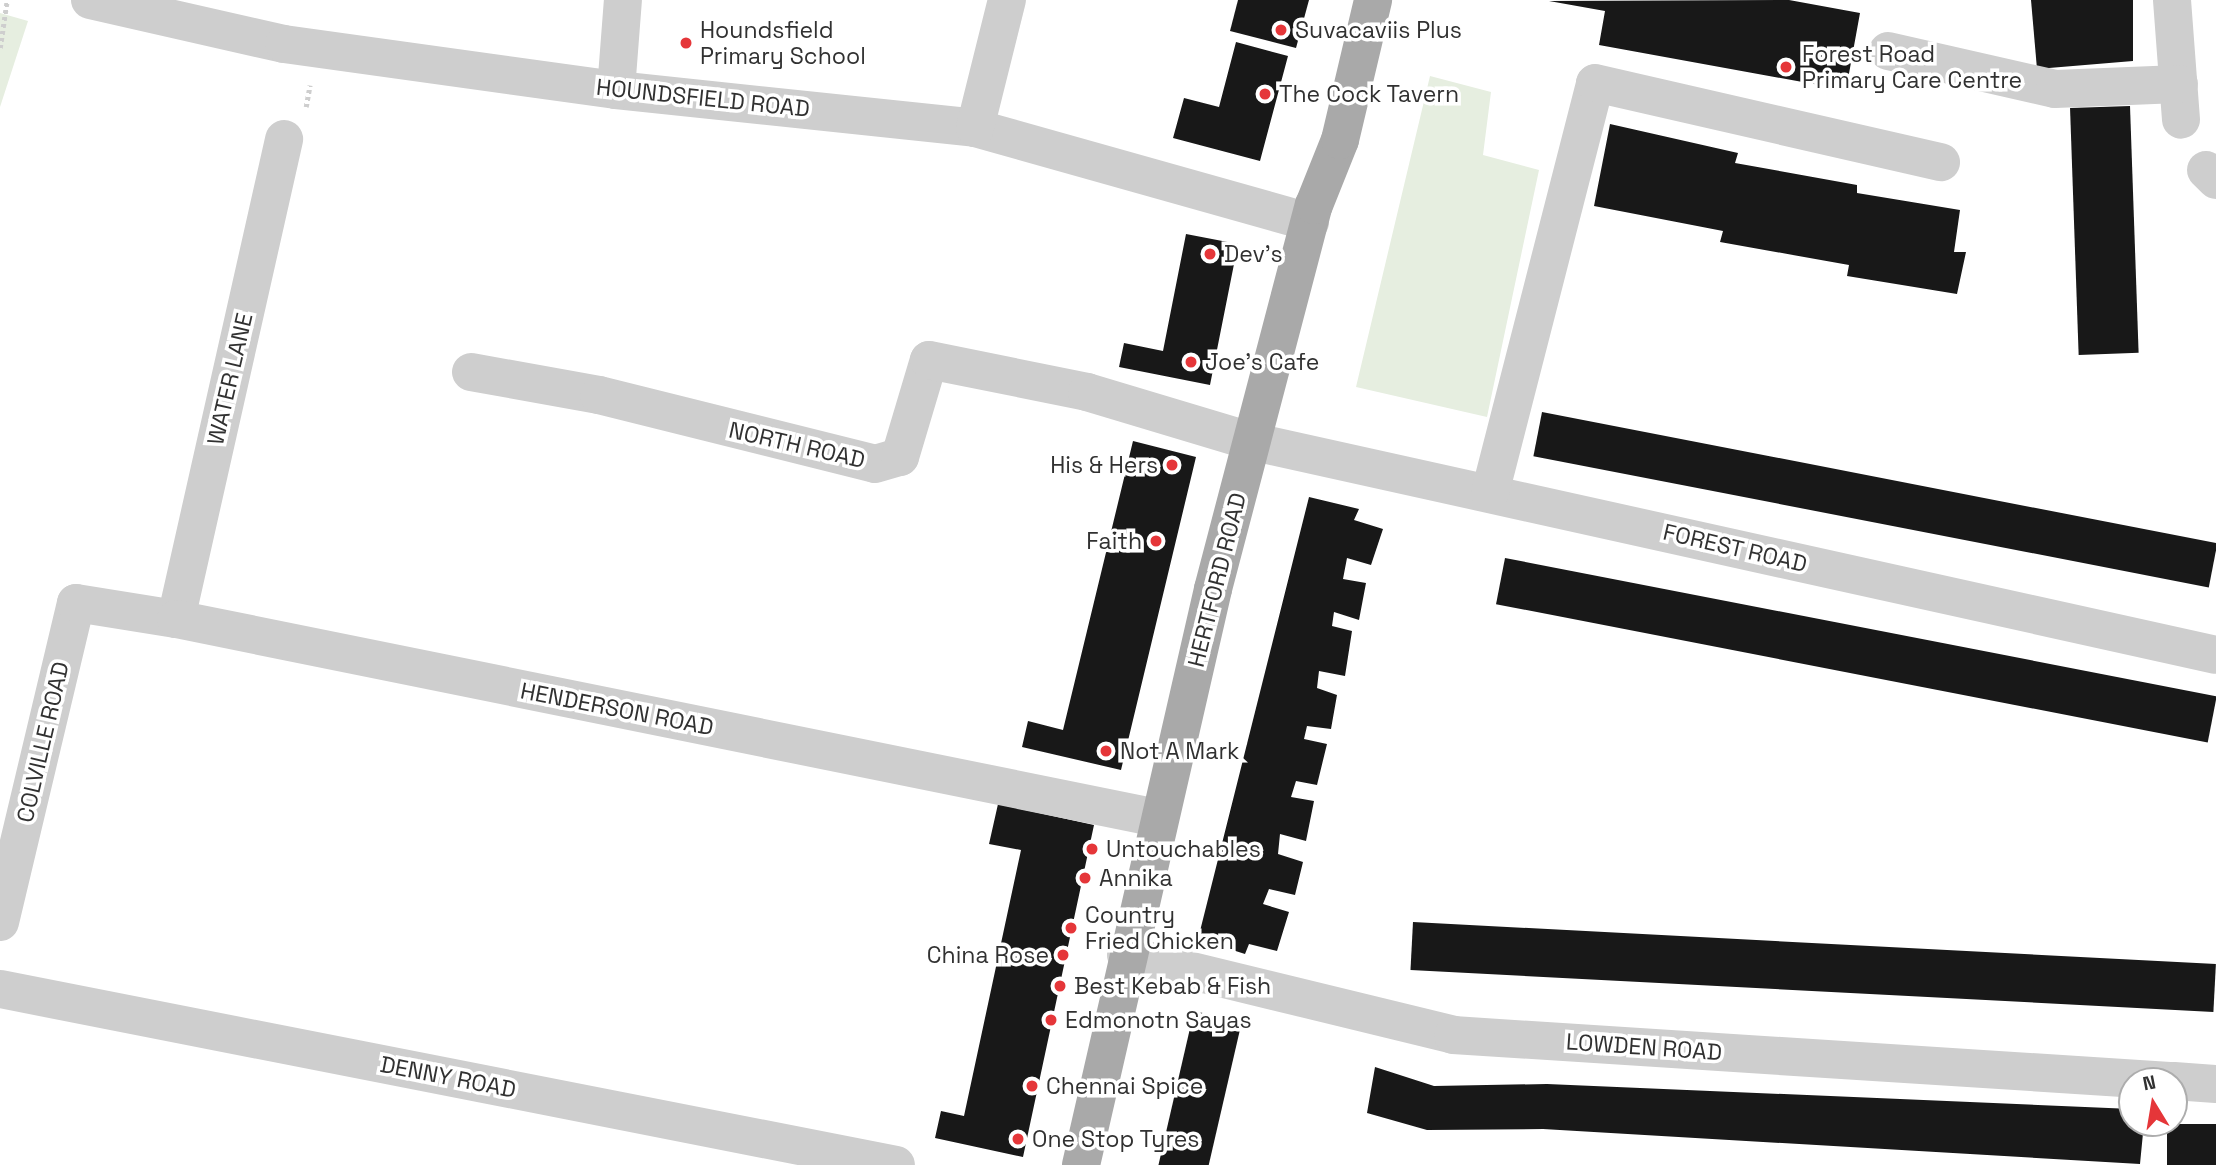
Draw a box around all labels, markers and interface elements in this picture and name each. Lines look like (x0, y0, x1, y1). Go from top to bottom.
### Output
place label: Houndsfield Primary School (700, 16, 866, 70)
place label: Suvacaviis Plus (1295, 16, 1462, 44)
marker: Suvacaviis Plus (1273, 22, 1289, 38)
marker: Houndsfield Primary School (678, 35, 694, 51)
place label: Forest Road Primary Care Centre (1802, 40, 2022, 94)
marker: Forest Road Primary Care Centre (1776, 57, 1796, 77)
street label: HOUNDSFIELD ROAD (595, 73, 811, 123)
place label: The Cock Tavern (1279, 80, 1460, 108)
marker: The Cock Tavern (1257, 86, 1273, 102)
place label: Dev's (1224, 240, 1283, 268)
marker: Dev's (1202, 246, 1218, 262)
street label: WATER LANE (201, 310, 259, 448)
place label: Joe's Cafe (1205, 348, 1319, 376)
marker: Joe's Cafe (1183, 354, 1199, 370)
street label: NORTH ROAD (726, 416, 868, 474)
place label: His & Hers (1050, 451, 1158, 479)
marker: His & Hers (1164, 457, 1180, 473)
street label: HERTFORD ROAD (1182, 490, 1252, 670)
street label: FOREST ROAD (1660, 518, 1810, 578)
place label: Faith (1086, 527, 1142, 555)
marker: Faith (1148, 533, 1164, 549)
street label: COLVILLE ROAD (11, 659, 75, 825)
street label: HENDERSON ROAD (518, 677, 716, 741)
place label: Not A Mark (1120, 737, 1240, 765)
marker: Not A Mark (1098, 743, 1114, 759)
place label: Untouchables (1106, 835, 1261, 863)
marker: Untouchables (1084, 841, 1100, 857)
place label: Annika (1099, 864, 1173, 892)
marker: Annika (1077, 870, 1093, 886)
place label: Country Fried Chicken (1085, 901, 1234, 955)
marker: Country Fried Chicken (1063, 920, 1079, 936)
place label: China Rose (927, 941, 1049, 969)
marker: China Rose (1055, 947, 1071, 963)
place label: Best Kebab & Fish (1074, 972, 1271, 1000)
marker: Best Kebab & Fish (1052, 978, 1068, 994)
place label: Edmonotn Sayas (1065, 1006, 1252, 1034)
marker: Edmonotn Sayas (1043, 1012, 1059, 1028)
street label: LOWDEN ROAD (1565, 1028, 1723, 1066)
street label: DENNY ROAD (378, 1050, 518, 1104)
north arrow (2118, 1067, 2188, 1137)
text: N (2141, 1069, 2158, 1096)
place label: Chennai Spice (1046, 1072, 1203, 1100)
marker: Chennai Spice (1024, 1078, 1040, 1094)
place label: One Stop Tyres (1032, 1125, 1200, 1153)
marker: One Stop Tyres (1010, 1131, 1026, 1147)

